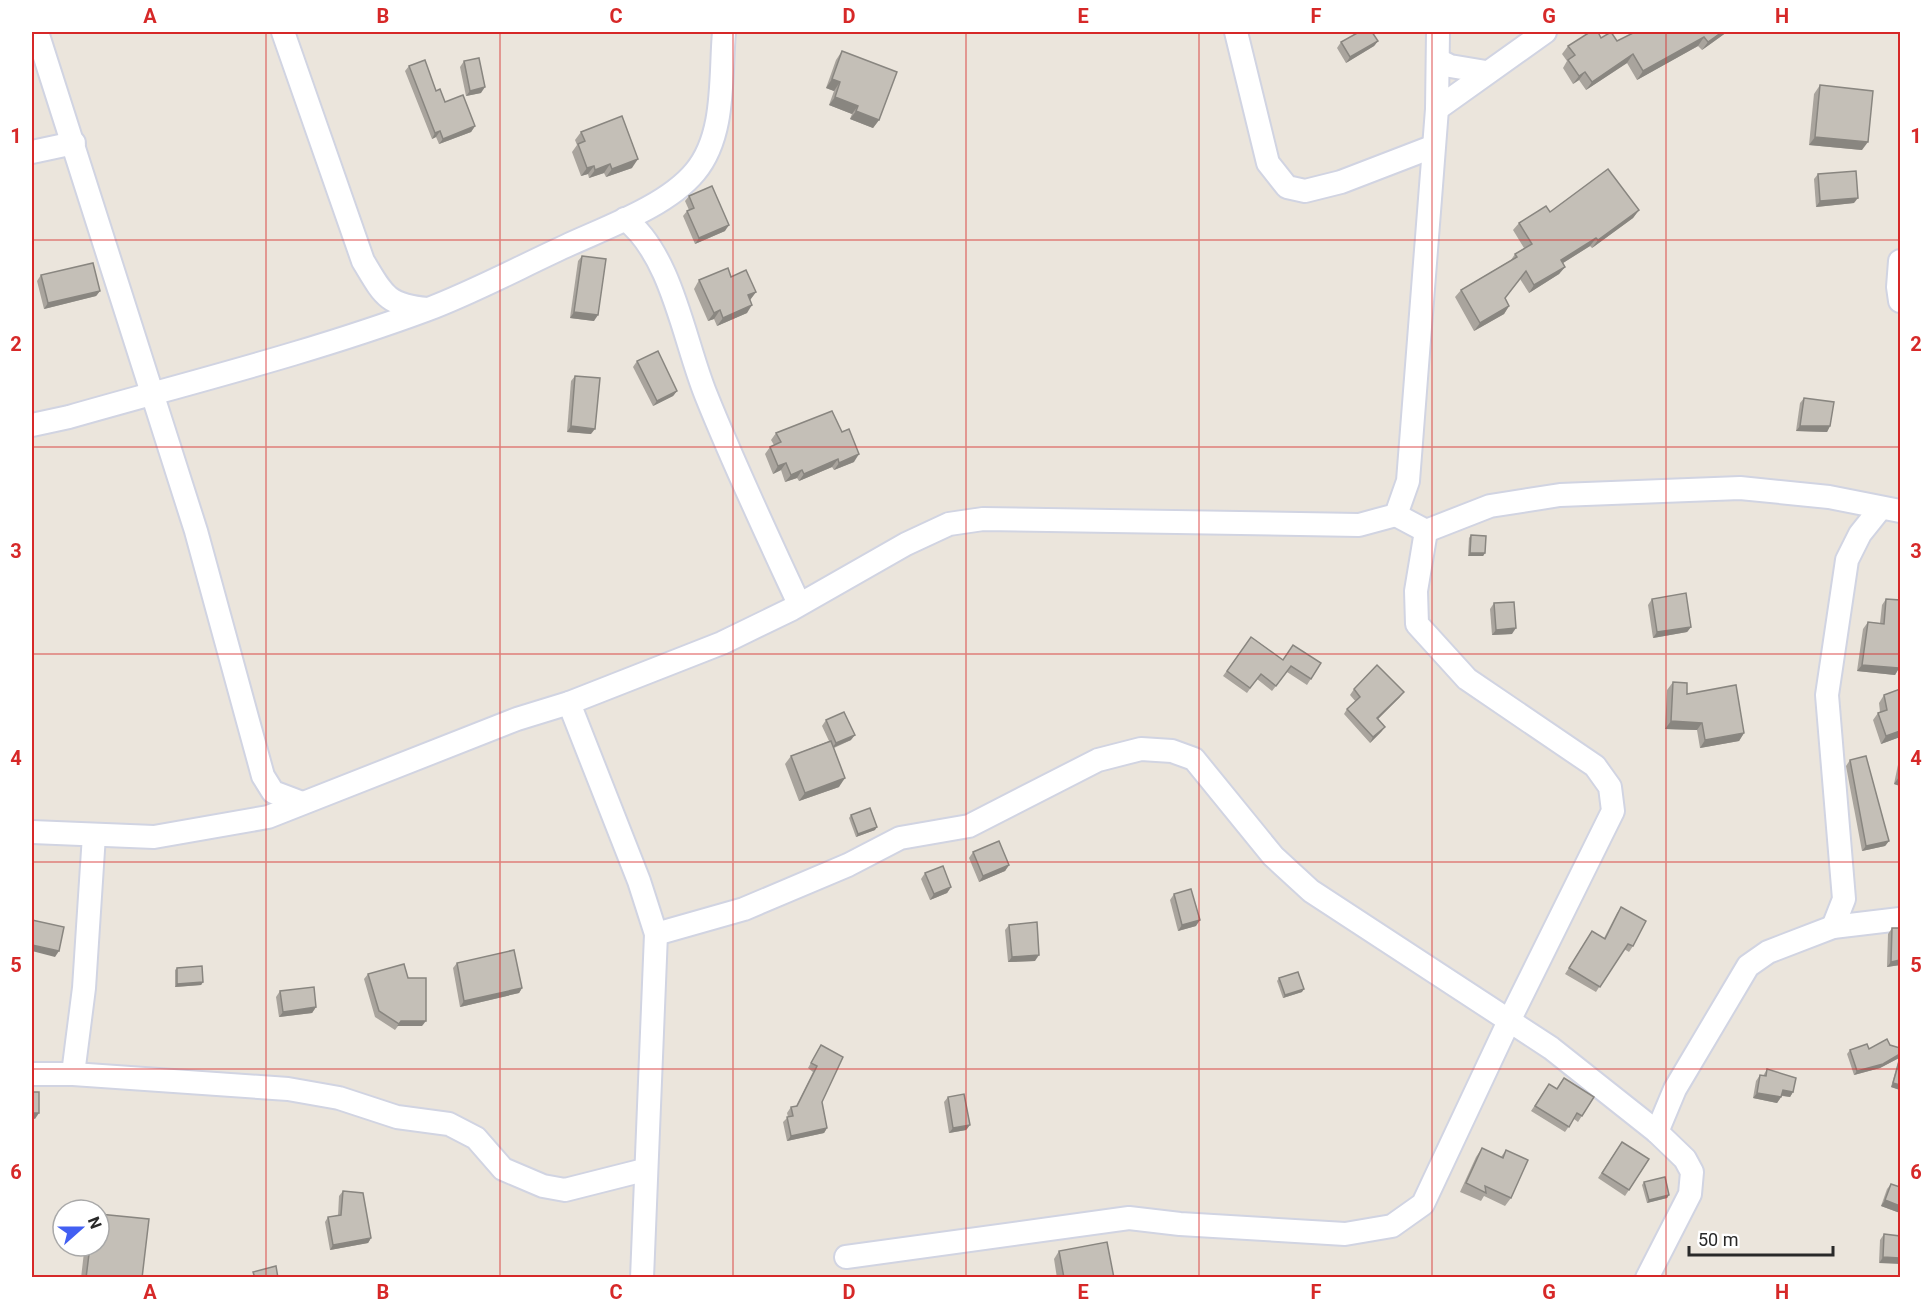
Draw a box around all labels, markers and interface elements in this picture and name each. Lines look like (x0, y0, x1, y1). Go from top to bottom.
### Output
text: A (143, 4, 157, 28)
text: B (377, 4, 389, 28)
text: C (609, 4, 623, 28)
text: D (843, 4, 856, 28)
text: E (1077, 4, 1089, 28)
text: F (1311, 4, 1322, 28)
text: G (1542, 4, 1556, 28)
text: H (1775, 4, 1789, 28)
text: 1 (10, 124, 22, 148)
text: 1 (1910, 124, 1922, 148)
text: 2 (10, 332, 22, 356)
text: 2 (1910, 332, 1922, 356)
text: 3 (10, 539, 22, 563)
text: 3 (1910, 539, 1922, 563)
text: 4 (10, 746, 22, 770)
text: 4 (1910, 746, 1922, 770)
text: 5 (10, 953, 22, 977)
text: 5 (1910, 953, 1922, 977)
text: 6 (10, 1160, 22, 1184)
text: 6 (1910, 1160, 1922, 1184)
north arrow (51, 1198, 111, 1258)
text: N (84, 1214, 105, 1231)
scale bar (1689, 1219, 1833, 1257)
text: 50 m (1698, 1229, 1738, 1250)
text: A (143, 1280, 157, 1304)
text: B (377, 1280, 389, 1304)
text: C (609, 1280, 623, 1304)
text: D (843, 1280, 856, 1304)
text: E (1077, 1280, 1089, 1304)
text: F (1311, 1280, 1322, 1304)
text: G (1542, 1280, 1556, 1304)
text: H (1775, 1280, 1789, 1304)

